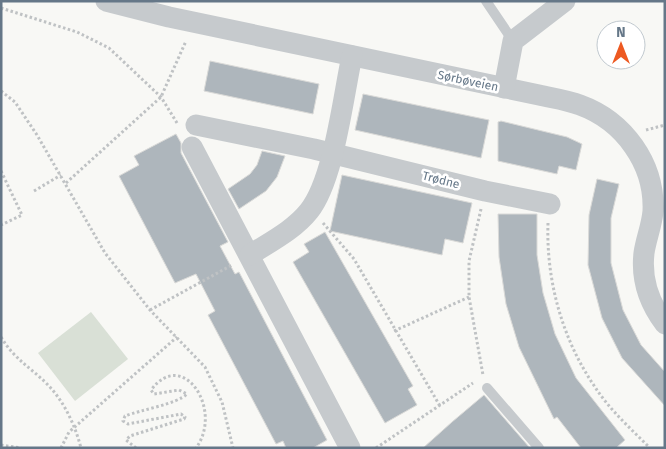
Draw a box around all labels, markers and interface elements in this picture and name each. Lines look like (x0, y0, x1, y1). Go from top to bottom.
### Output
north arrow (596, 20, 646, 70)
text: N (616, 24, 626, 41)
street label: Sørbøveien (436, 68, 500, 94)
street label: Trødne (421, 169, 461, 191)

